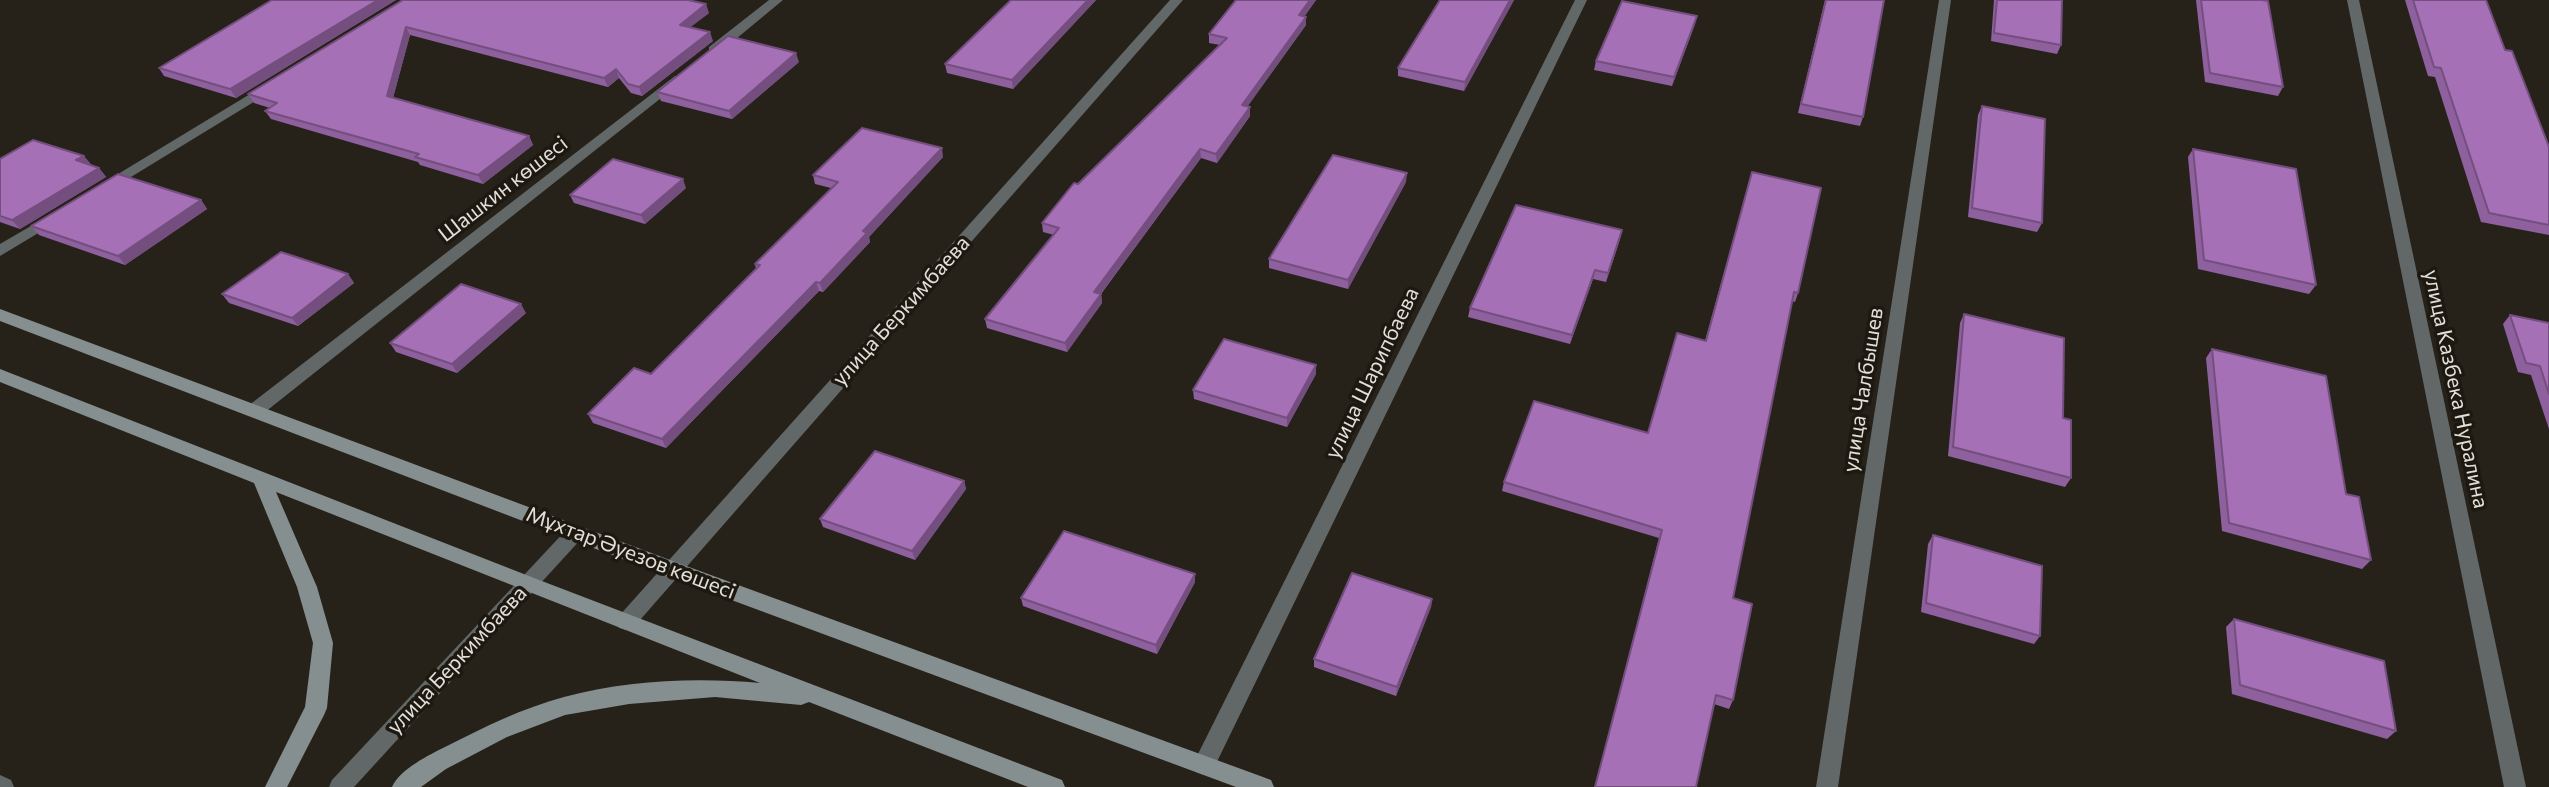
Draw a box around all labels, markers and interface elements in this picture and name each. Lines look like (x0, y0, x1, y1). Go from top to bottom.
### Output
street label: Шашкин көшесі (433, 131, 573, 247)
street label: улица Беркимбаева (827, 231, 975, 391)
street label: улица Казбека Нуралина (2418, 267, 2494, 511)
street label: улица Шарипбаева (1320, 283, 1424, 463)
street label: улица Чалбышев (1838, 306, 1888, 474)
street label: Мұхтар Әуезов көшесі (523, 501, 739, 605)
street label: улица Беркимбаева (382, 581, 532, 739)

